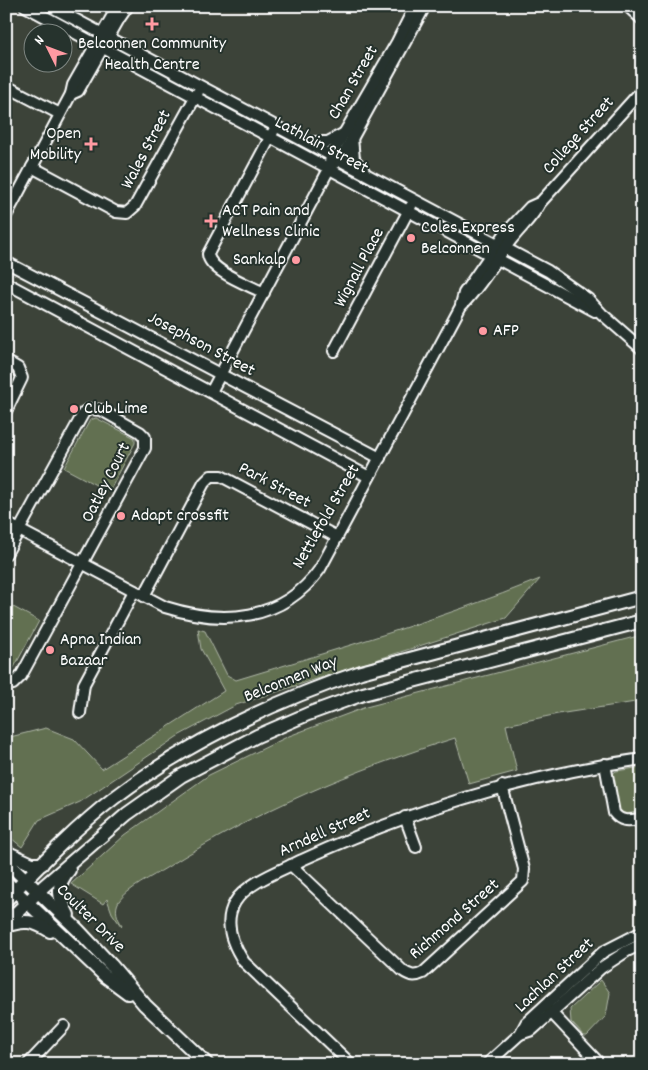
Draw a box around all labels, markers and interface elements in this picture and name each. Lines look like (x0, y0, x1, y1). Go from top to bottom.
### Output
marker: Belconnen Community Health Centre (145, 17, 159, 31)
north arrow (22, 22, 72, 72)
text: N (30, 31, 50, 50)
place label: Belconnen Community Health Centre (78, 32, 227, 78)
street label: Chan Street (323, 41, 385, 125)
street label: College Street (537, 91, 621, 180)
street label: Wales Street (116, 106, 178, 194)
street label: Lathlain Street (270, 111, 373, 181)
place label: Open Mobility (30, 122, 82, 168)
marker: Open Mobility (85, 138, 97, 150)
place label: ACT Pain and Wellness Clinic (222, 199, 320, 245)
marker: ACT Pain and Wellness Clinic (204, 214, 218, 228)
place label: Coles Express Belconnen (421, 216, 515, 262)
street label: Wignall Place (329, 224, 391, 312)
marker: Coles Express Belconnen (405, 232, 417, 244)
place label: Sankalp (233, 248, 286, 273)
marker: Sankalp (290, 254, 302, 266)
street label: Josephson Street (143, 306, 259, 384)
place label: AFP (493, 319, 519, 344)
marker: AFP (477, 325, 489, 337)
place label: Club Lime (84, 397, 148, 422)
marker: Club Lime (68, 403, 80, 415)
street label: Oatley Court (76, 438, 138, 527)
street label: Park Street (233, 457, 315, 516)
street label: Nettlefold Street (287, 460, 367, 574)
place label: Adapt crossfit (131, 504, 229, 529)
marker: Adapt crossfit (115, 510, 127, 522)
place label: Apna Indian Bazaar (60, 628, 141, 674)
marker: Apna Indian Bazaar (44, 644, 56, 656)
street label: Belconnen Way (240, 650, 342, 710)
street label: Arndell Street (275, 802, 375, 864)
street label: Richmond Street (404, 873, 506, 966)
street label: Coulter Drive (50, 879, 130, 959)
street label: Lachlan Street (510, 932, 600, 1019)

